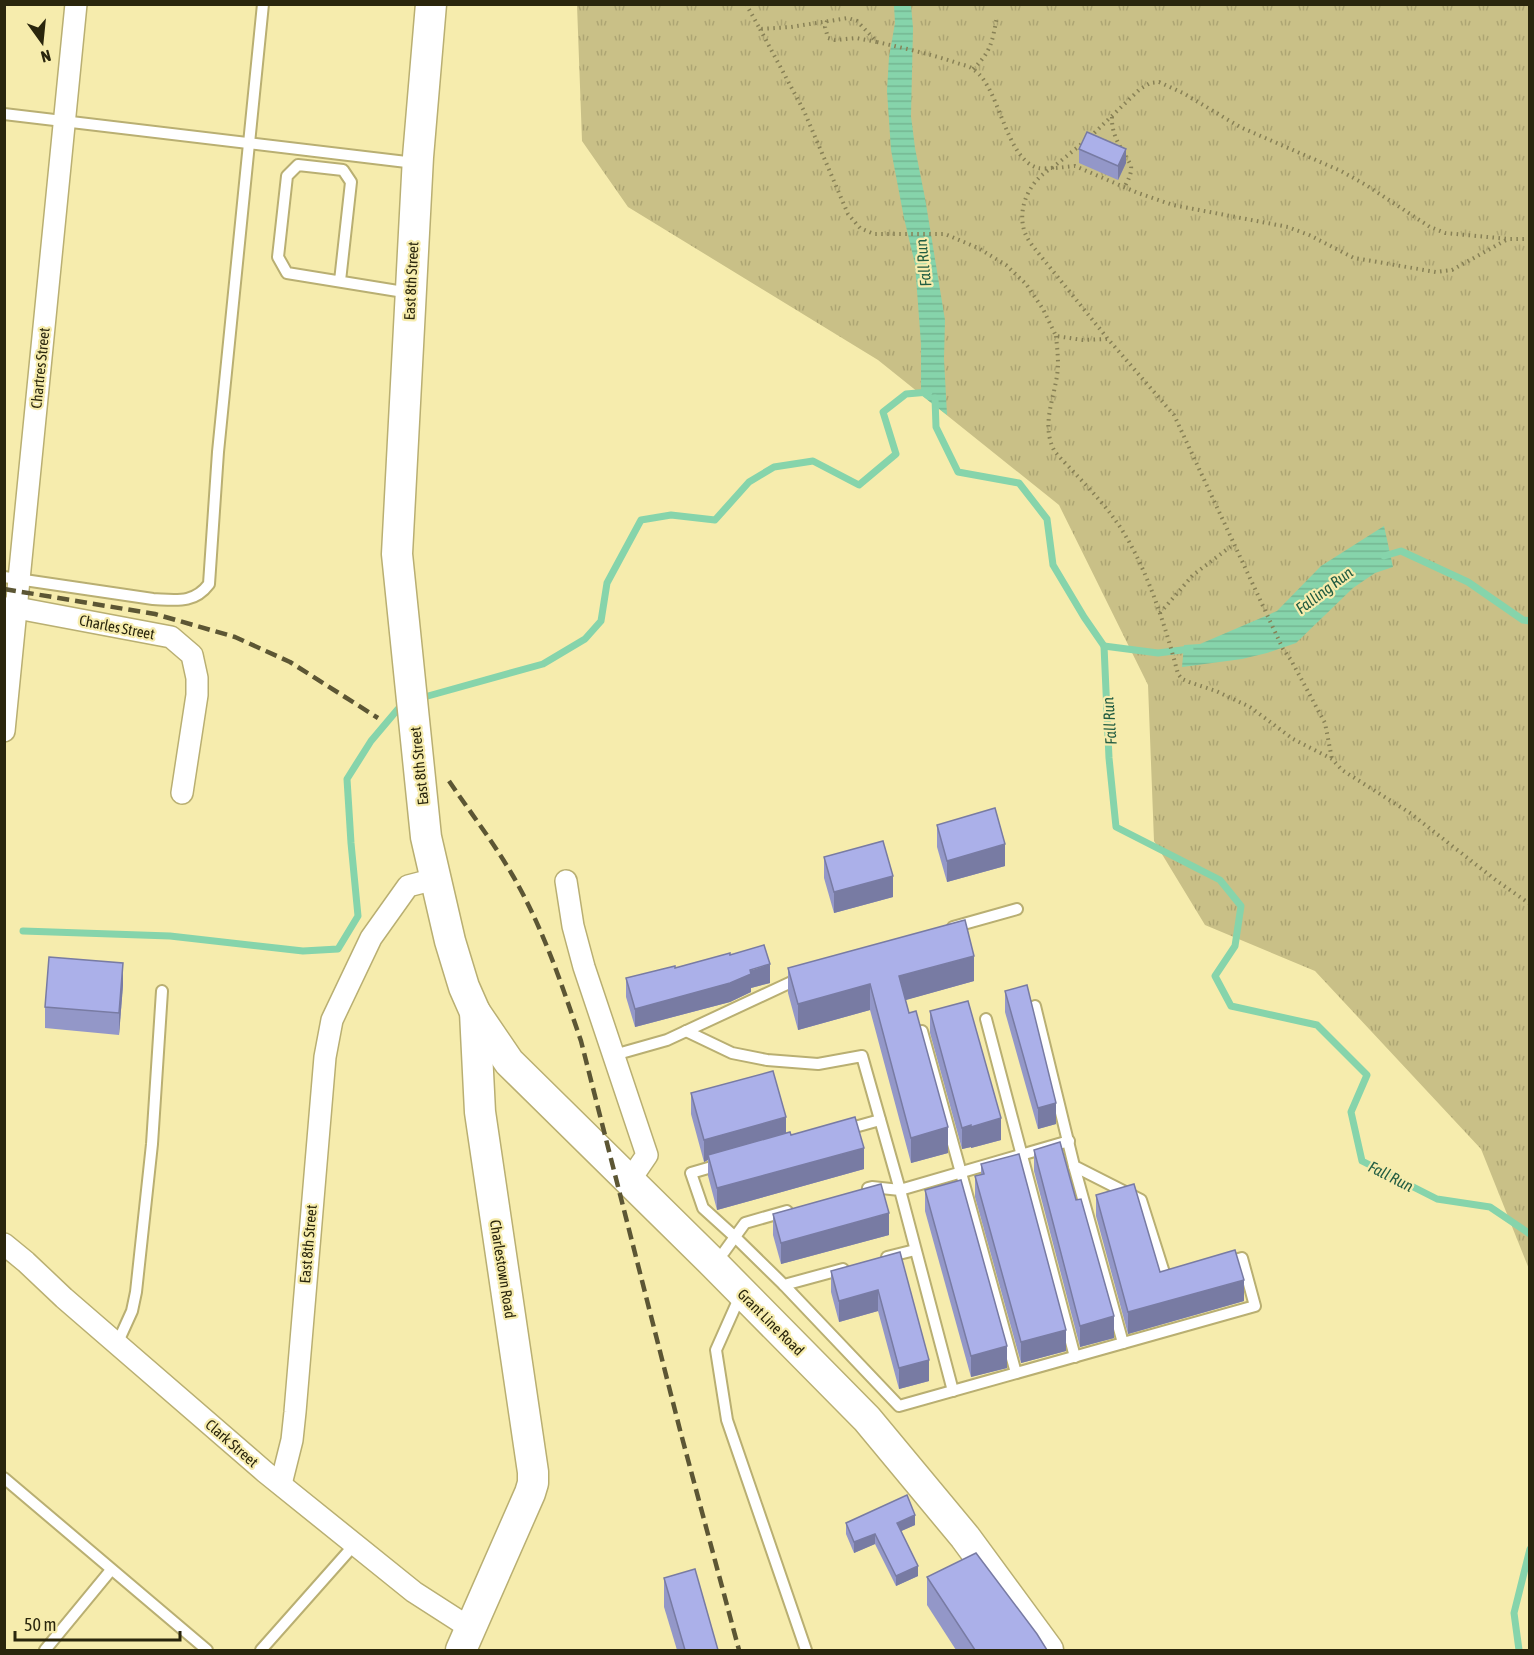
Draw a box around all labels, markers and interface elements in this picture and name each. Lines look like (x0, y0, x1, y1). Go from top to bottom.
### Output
north arrow (12, 12, 72, 72)
text: N (39, 47, 53, 66)
water label: Fall Run (912, 238, 934, 288)
street label: East 8th Street (400, 241, 422, 321)
street label: Chartres Street (27, 327, 53, 409)
water label: Falling Run (1292, 563, 1357, 618)
street label: Charles Street (78, 611, 156, 643)
water label: Fall Run (1098, 696, 1120, 745)
street label: East 8th Street (406, 726, 432, 806)
water label: Fall Run (1366, 1157, 1417, 1195)
street label: East 8th Street (296, 1204, 320, 1284)
street label: Charlestown Road (487, 1219, 519, 1319)
street label: Grant Line Road (734, 1285, 808, 1359)
street label: Clark Street (202, 1416, 262, 1470)
scale bar (15, 1604, 180, 1642)
text: 50 m (24, 1614, 56, 1635)

